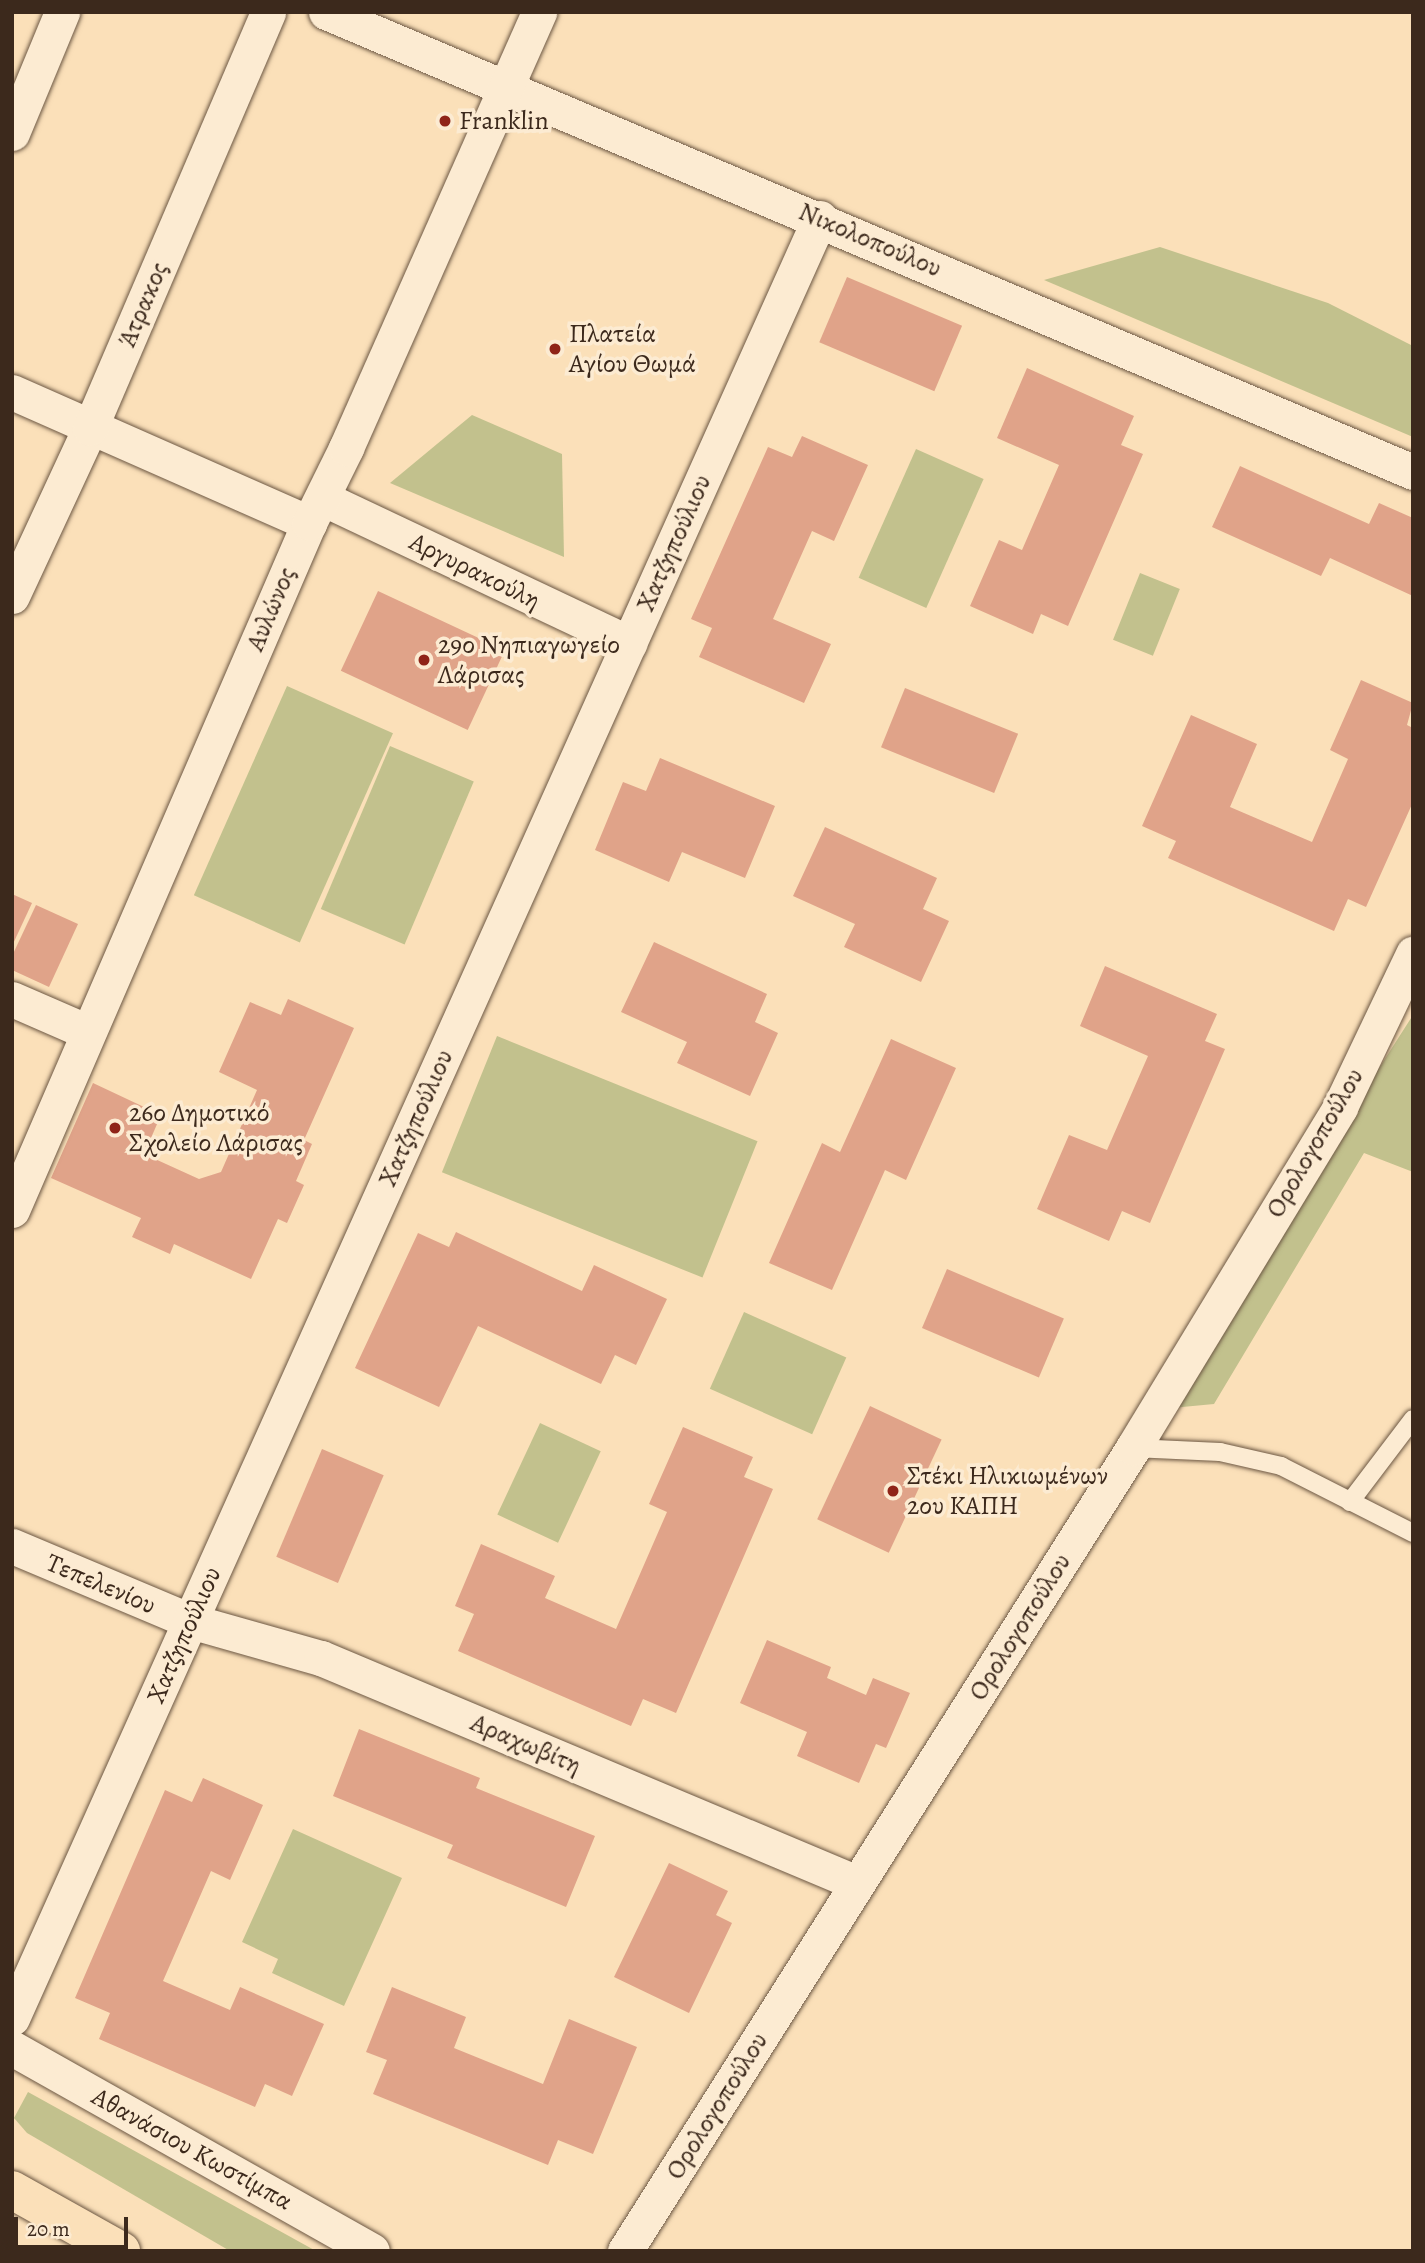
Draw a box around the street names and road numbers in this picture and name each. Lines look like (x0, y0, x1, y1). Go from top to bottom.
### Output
street label: Νικολοπούλου (794, 196, 946, 284)
street label: Άτρακος (111, 258, 175, 352)
street label: Χατζηπούλιου (630, 470, 718, 616)
street label: Αργυρακούλη (404, 526, 546, 616)
street label: Αυλώνος (239, 562, 303, 656)
street label: Χατζηπούλιου (372, 1045, 460, 1191)
street label: Ορολογοπούλου (1260, 1063, 1370, 1223)
street label: Τεπελενίου (42, 1547, 160, 1621)
street label: Ορολογοπούλου (962, 1548, 1078, 1706)
street label: Χατζηπούλιου (140, 1562, 228, 1708)
street label: Αραχωβίτη (466, 1707, 586, 1781)
street label: Ορολογοπούλου (659, 2027, 775, 2185)
street label: Αθανάσιου Κωστίμπα (86, 2081, 298, 2217)

